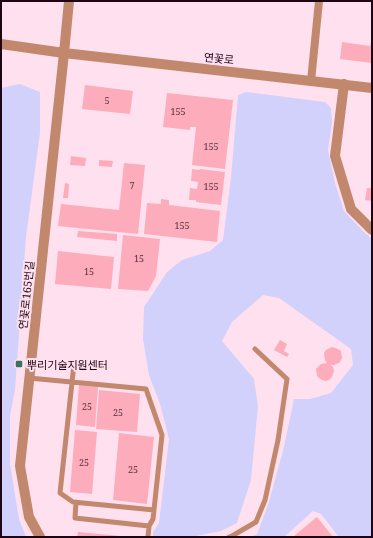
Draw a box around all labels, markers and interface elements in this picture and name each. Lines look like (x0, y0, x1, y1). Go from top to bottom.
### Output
street label: 연꽃로 (203, 49, 235, 67)
house number: 5 (104, 94, 110, 107)
house number: 155 (170, 105, 186, 118)
house number: 155 (203, 140, 219, 153)
house number: 7 (129, 179, 135, 192)
house number: 155 (203, 180, 219, 193)
house number: 155 (174, 219, 190, 232)
house number: 15 (134, 252, 144, 265)
street label: 연꽃로165번길 (15, 260, 37, 330)
house number: 15 (84, 265, 94, 278)
place label: 뿌리기술지원센터 (27, 357, 108, 372)
marker: 뿌리기술지원센터 (14, 359, 24, 369)
house number: 25 (82, 400, 92, 413)
house number: 25 (113, 406, 123, 419)
house number: 25 (79, 456, 89, 469)
house number: 25 (128, 463, 138, 476)

